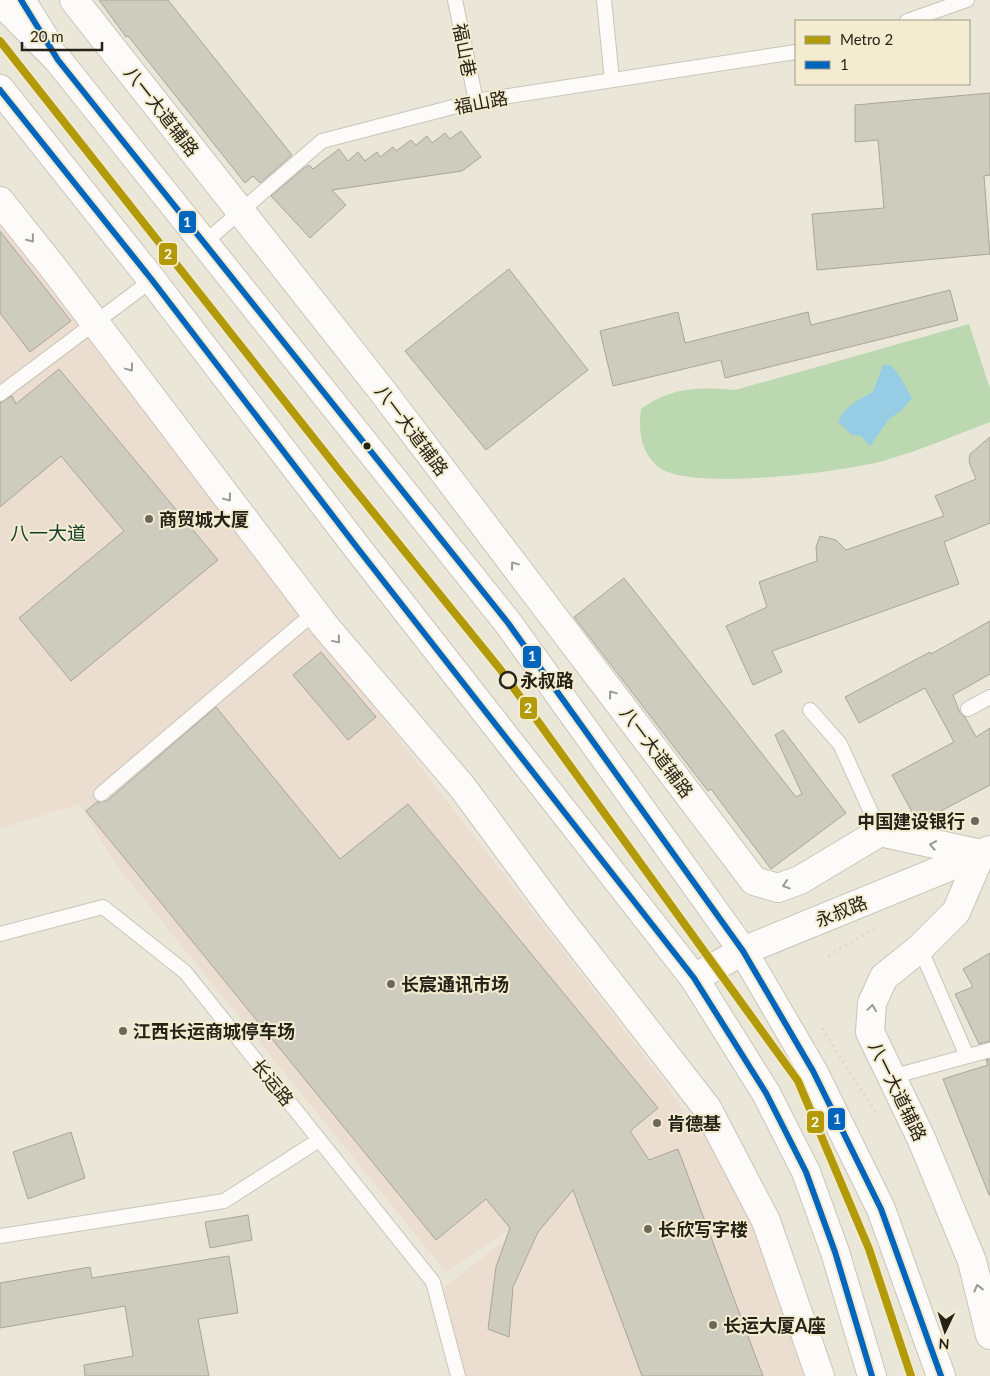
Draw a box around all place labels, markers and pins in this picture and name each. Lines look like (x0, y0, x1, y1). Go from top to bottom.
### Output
unlabelled marker (362, 441, 372, 451)
place label: 商贸城大厦 (159, 508, 249, 530)
marker: 商贸城大厦 (143, 513, 155, 525)
place label: 永叔路 (520, 669, 574, 691)
marker: 永叔路 (499, 671, 517, 689)
place label: 中国建设银行 (857, 810, 965, 832)
marker: 中国建设银行 (969, 815, 981, 827)
place label: 长宸通讯市场 (401, 973, 509, 995)
marker: 长宸通讯市场 (385, 978, 397, 990)
place label: 江西长运商城停车场 (133, 1020, 295, 1042)
marker: 江西长运商城停车场 (117, 1025, 129, 1037)
place label: 肯德基 (667, 1112, 721, 1134)
marker: 肯德基 (651, 1117, 663, 1129)
place label: 长欣写字楼 (658, 1218, 748, 1240)
marker: 长欣写字楼 (642, 1223, 654, 1235)
place label: 长运大厦A座 (723, 1314, 826, 1336)
marker: 长运大厦A座 (707, 1319, 719, 1331)

